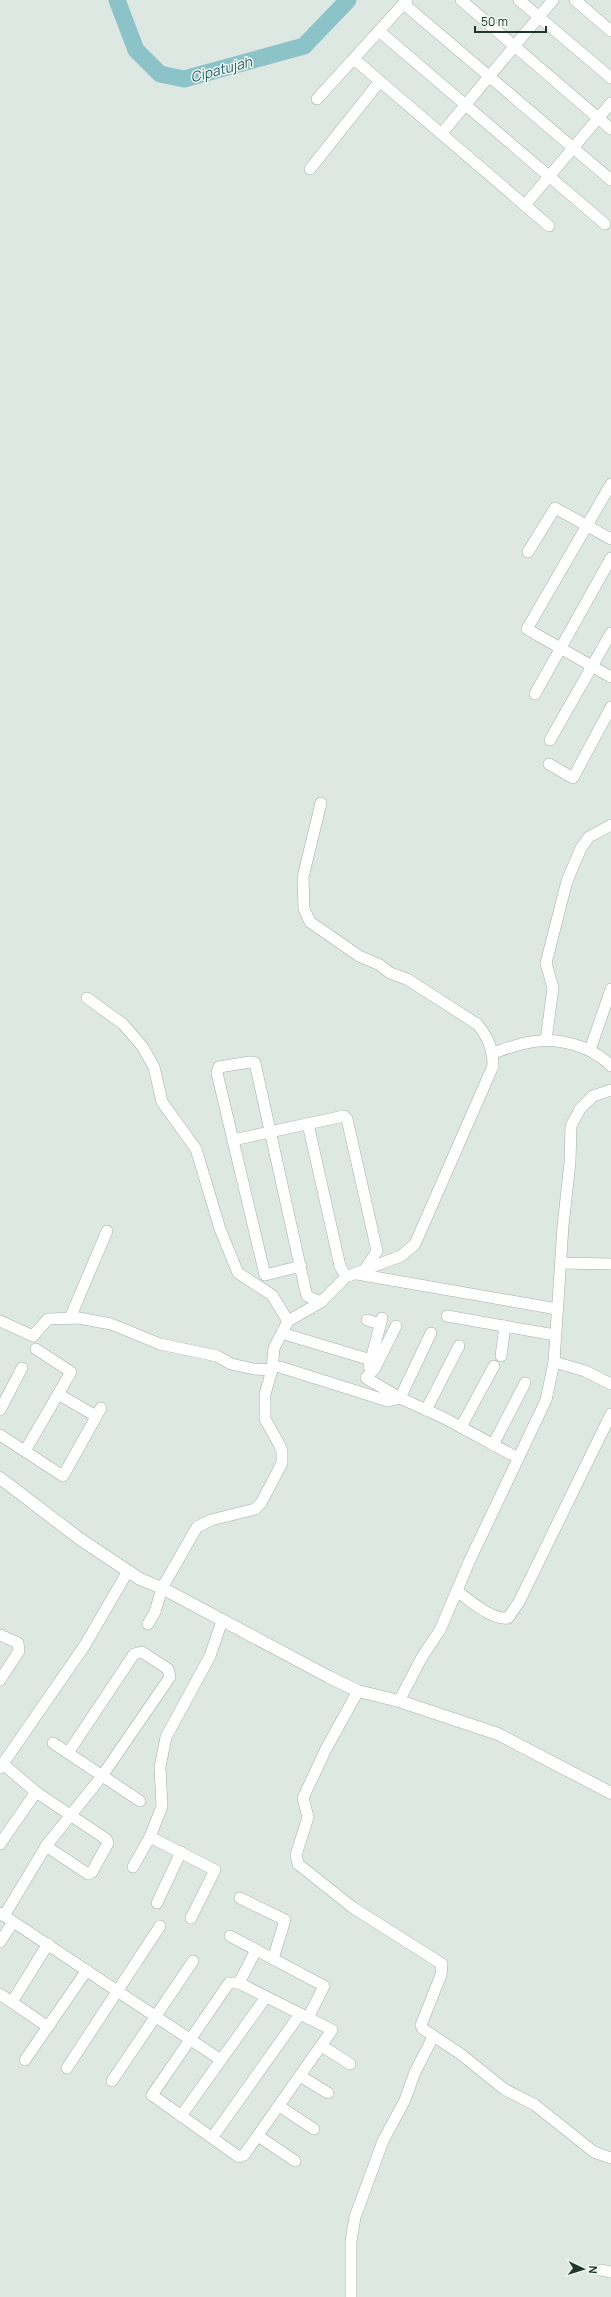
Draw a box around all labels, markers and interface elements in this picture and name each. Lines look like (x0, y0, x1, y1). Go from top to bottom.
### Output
scale bar (475, 8, 546, 34)
text: 50 m (481, 13, 508, 30)
water label: Cipatujah (188, 52, 254, 86)
north arrow (563, 2249, 603, 2289)
text: N (586, 2265, 601, 2274)

